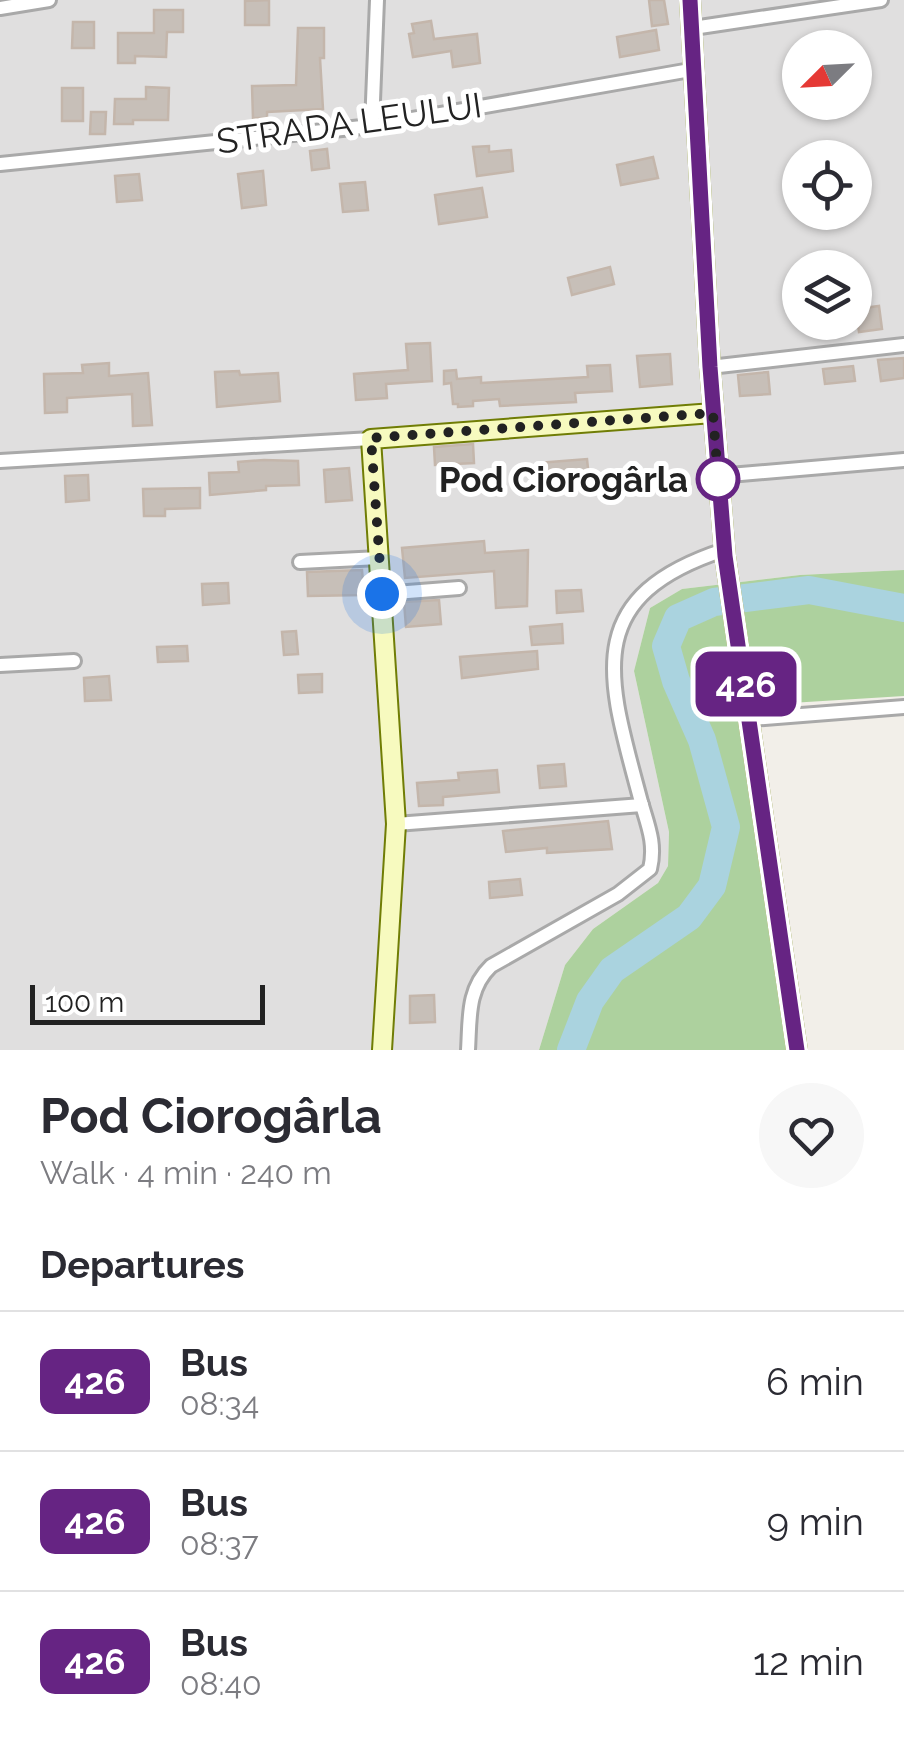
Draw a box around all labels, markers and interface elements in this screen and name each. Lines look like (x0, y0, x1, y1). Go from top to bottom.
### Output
north arrow (782, 30, 872, 120)
map controls (782, 30, 872, 340)
street label: STRADA LEULUI (214, 84, 484, 162)
button: locate (782, 140, 872, 230)
button: layers (782, 250, 872, 340)
marker: Pod Ciorogârla (697, 458, 739, 500)
place label: Pod Ciorogârla (439, 459, 688, 500)
your location (357, 569, 407, 619)
line badge: 426 (688, 652, 804, 716)
text: 426 (716, 664, 776, 705)
scale bar (30, 980, 265, 1024)
text: 100 m (45, 986, 124, 1019)
button: heart (759, 1083, 864, 1188)
text: Pod Ciorogârla (40, 1088, 382, 1144)
text: Walk · 4 min · 240 m (40, 1154, 332, 1191)
text: Departures (40, 1242, 245, 1287)
text: Bus (180, 1340, 248, 1385)
text: 6 min (766, 1359, 864, 1404)
text: 426 (65, 1361, 125, 1402)
text: 08:34 (180, 1385, 259, 1422)
text: Bus (180, 1480, 248, 1525)
text: 9 min (767, 1499, 864, 1544)
text: 426 (65, 1501, 125, 1542)
text: 08:37 (180, 1525, 259, 1562)
text: Bus (180, 1620, 248, 1665)
text: 12 min (753, 1639, 864, 1684)
text: 426 (65, 1641, 125, 1682)
text: 08:40 (180, 1665, 262, 1702)

